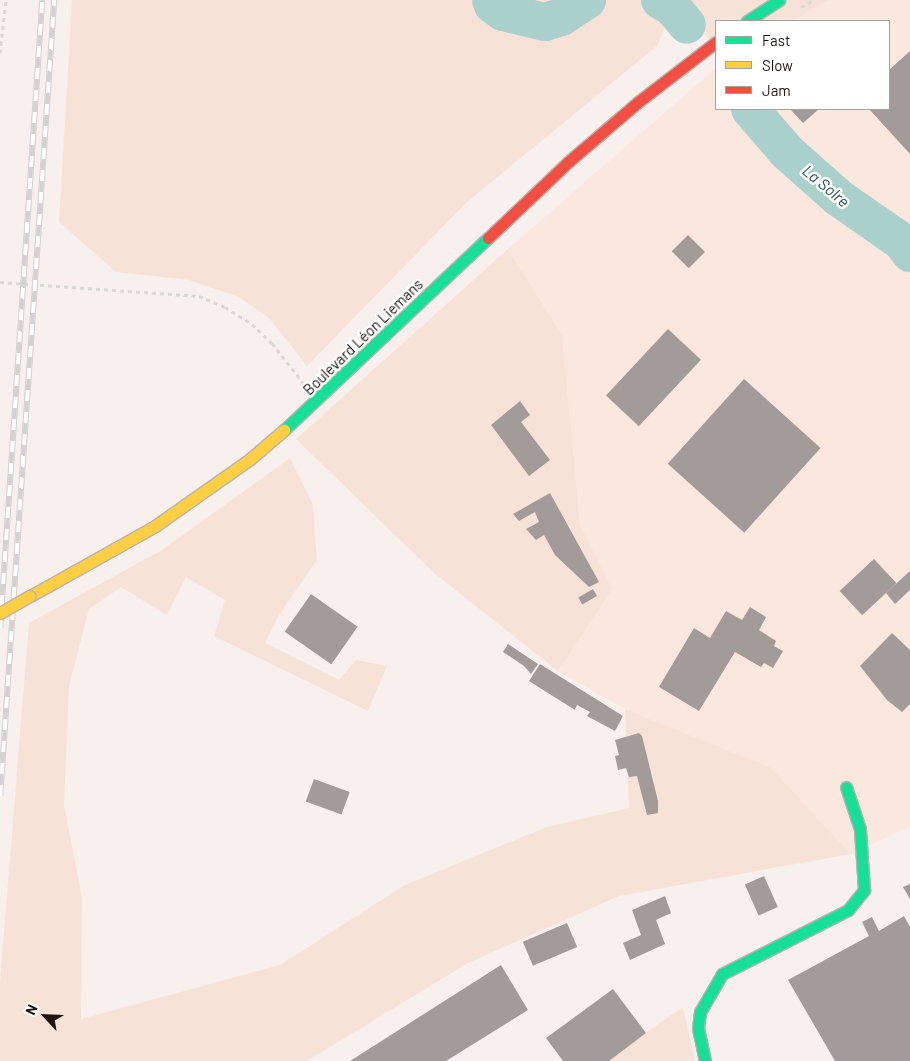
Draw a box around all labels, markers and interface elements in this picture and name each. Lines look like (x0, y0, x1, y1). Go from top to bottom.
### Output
legend (715, 20, 890, 110)
text: Fast (762, 31, 790, 49)
text: Slow (762, 56, 793, 74)
text: Jam (762, 81, 791, 99)
water label: La Solre (799, 161, 853, 211)
street label: Boulevard Léon Liemans (299, 275, 427, 399)
north arrow (20, 991, 70, 1041)
text: N (21, 1002, 41, 1017)

